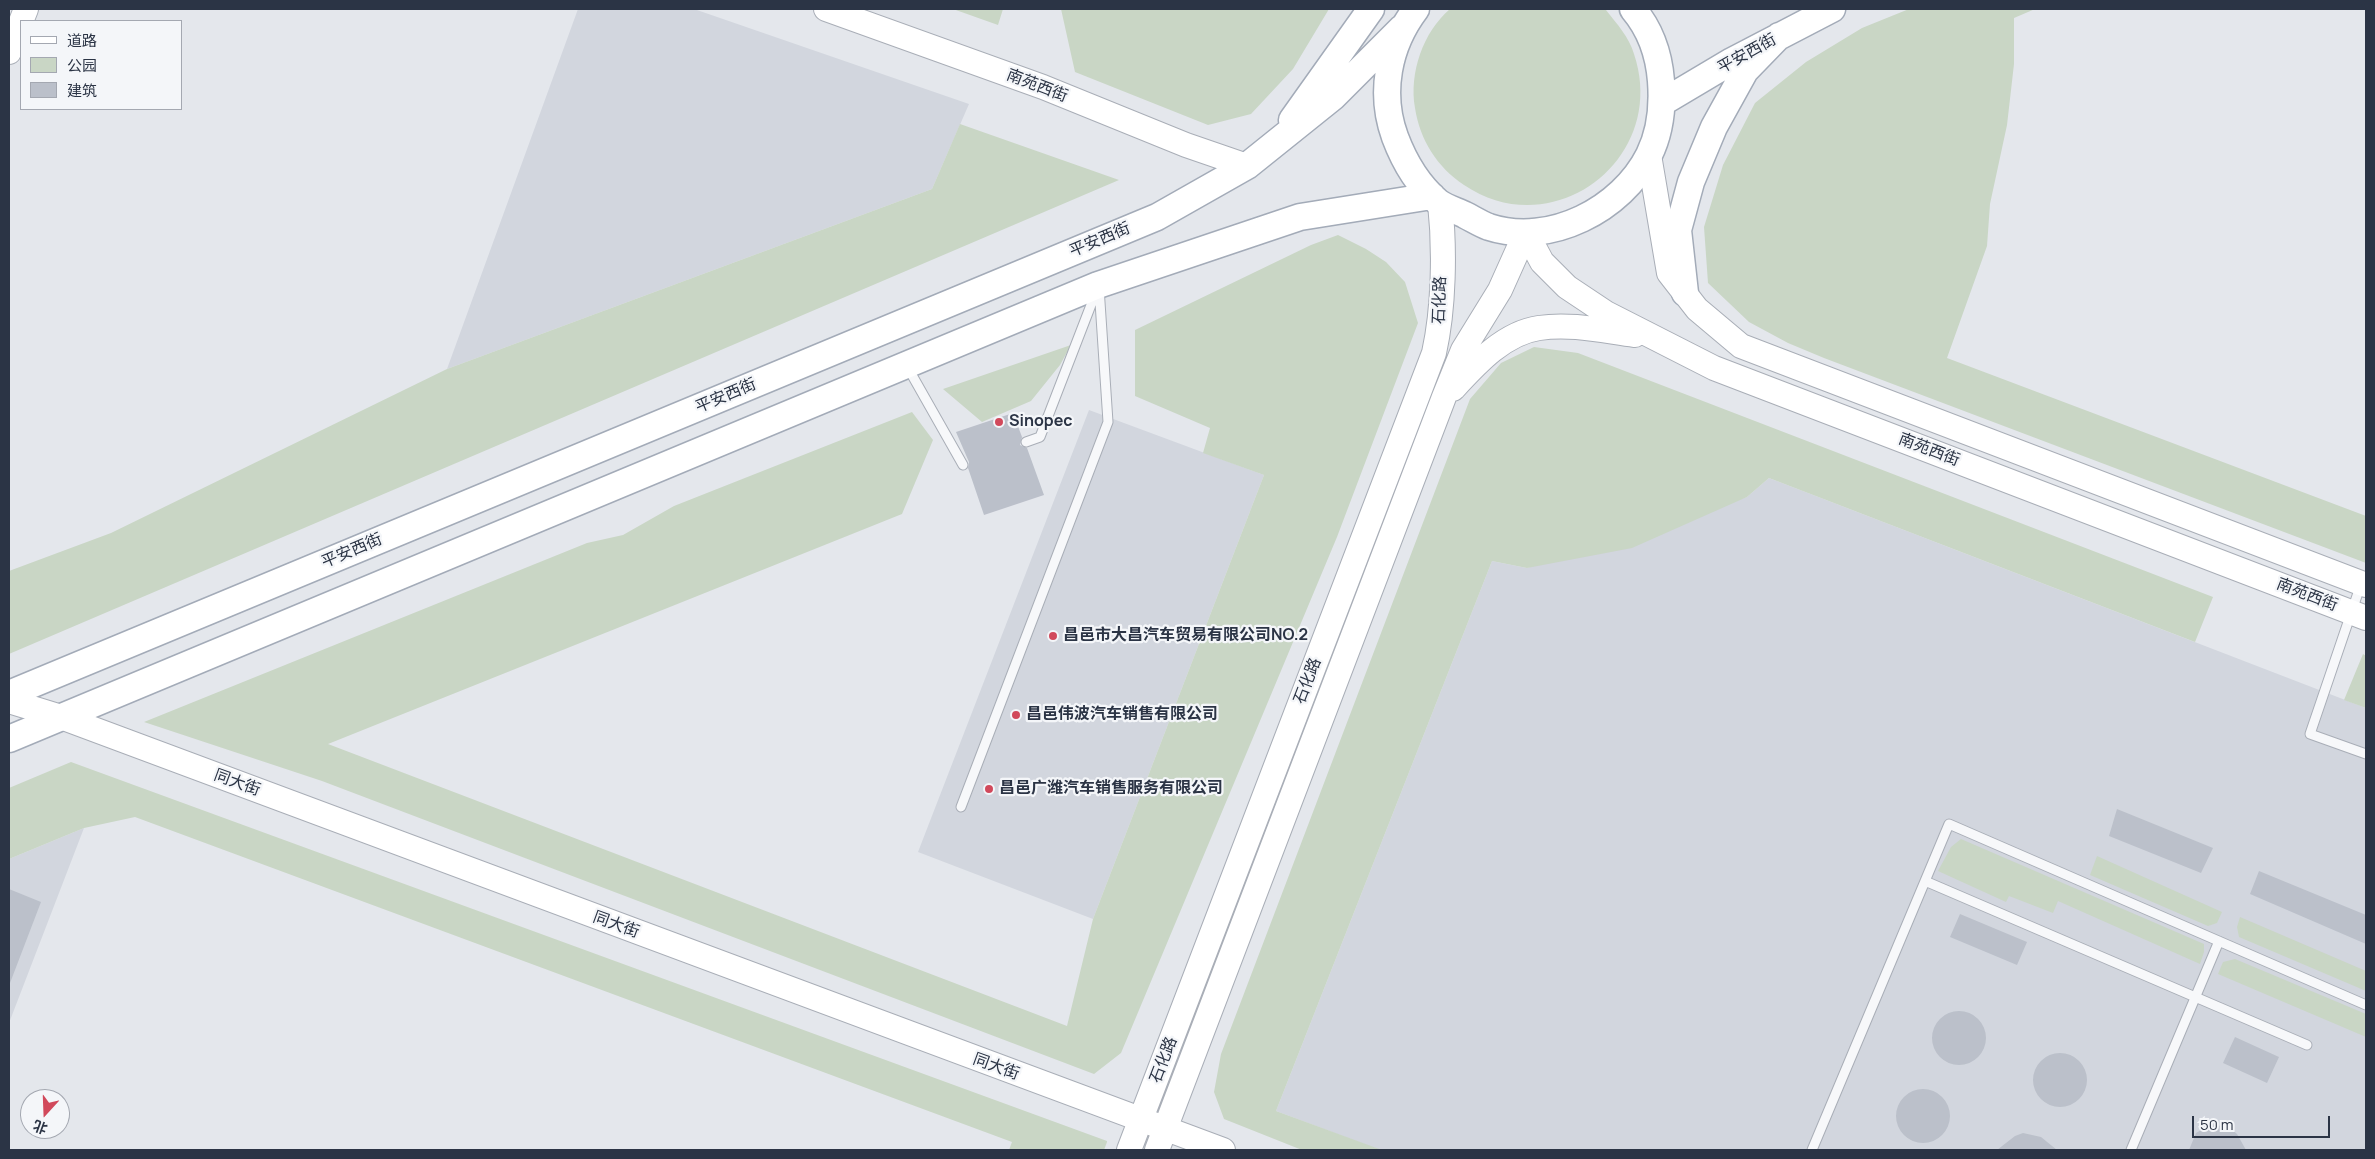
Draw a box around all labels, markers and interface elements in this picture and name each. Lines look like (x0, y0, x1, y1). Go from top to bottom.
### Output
legend (20, 20, 182, 110)
text: 道路 (67, 30, 97, 51)
street label: 平安西街 (1714, 30, 1780, 78)
text: 公园 (67, 55, 97, 76)
street label: 南苑西街 (1004, 66, 1070, 106)
text: 建筑 (67, 80, 97, 101)
street label: 平安西街 (1067, 219, 1133, 261)
street label: 石化路 (1430, 276, 1450, 324)
street label: 平安西街 (693, 375, 759, 417)
place label: Sinopec (1009, 412, 1072, 432)
marker: Sinopec (993, 416, 1005, 428)
street label: 南苑西街 (1896, 430, 1962, 470)
street label: 平安西街 (319, 530, 385, 572)
street label: 南苑西街 (2274, 575, 2340, 615)
place label: 昌邑市大昌汽车贸易有限公司NO.2 (1063, 626, 1308, 646)
marker: 昌邑市大昌汽车贸易有限公司NO.2 (1047, 630, 1059, 642)
street label: 石化路 (1290, 655, 1326, 707)
place label: 昌邑伟波汽车销售有限公司 (1026, 705, 1218, 725)
marker: 昌邑伟波汽车销售有限公司 (1010, 709, 1022, 721)
street label: 同大街 (211, 766, 263, 800)
place label: 昌邑广潍汽车销售服务有限公司 (999, 779, 1223, 799)
marker: 昌邑广潍汽车销售服务有限公司 (983, 783, 995, 795)
street label: 同大街 (590, 908, 642, 942)
street label: 石化路 (1146, 1034, 1182, 1086)
street label: 同大街 (970, 1050, 1022, 1084)
north arrow (20, 1089, 70, 1139)
scale bar (2195, 1106, 2332, 1138)
text: 50 m (2200, 1114, 2234, 1135)
text: 北 (30, 1116, 50, 1139)

